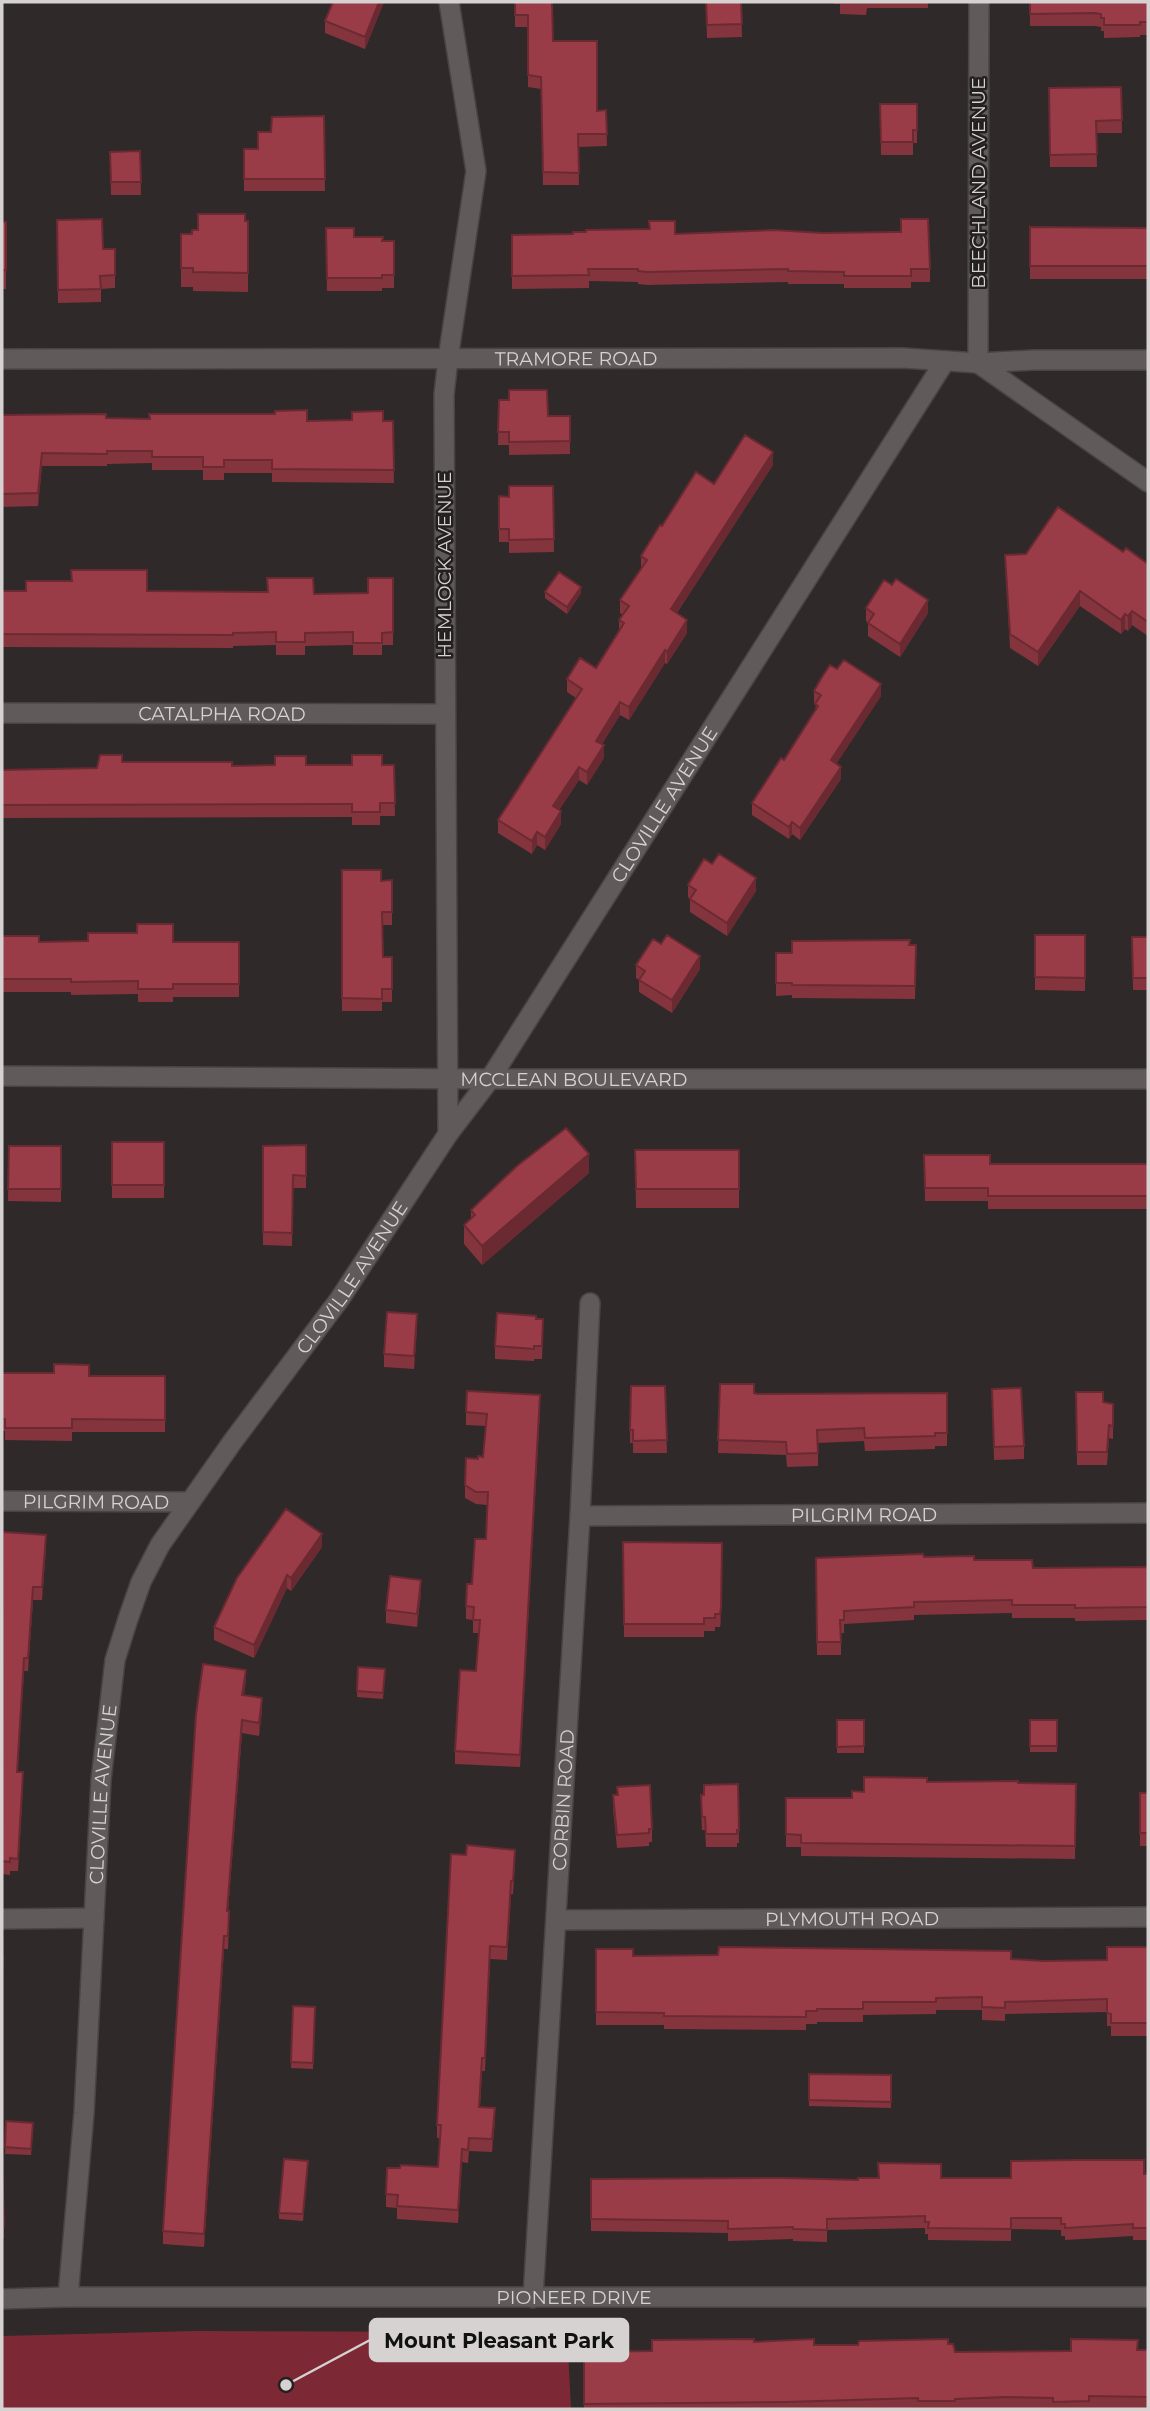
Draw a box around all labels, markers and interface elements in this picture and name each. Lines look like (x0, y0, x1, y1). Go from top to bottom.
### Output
street label: BEECHLAND AVENUE (967, 77, 990, 289)
street label: TRAMORE ROAD (495, 347, 657, 370)
street label: HEMLOCK AVENUE (433, 472, 456, 658)
street label: CATALPHA ROAD (138, 702, 306, 725)
street label: CLOVILLE AVENUE (606, 722, 722, 887)
street label: MCCLEAN BOULEVARD (460, 1067, 688, 1091)
street label: CLOVILLE AVENUE (291, 1197, 412, 1359)
street label: PILGRIM ROAD (23, 1490, 169, 1513)
street label: PILGRIM ROAD (791, 1503, 937, 1526)
street label: CLOVILLE AVENUE (84, 1703, 121, 1885)
street label: CORBIN ROAD (547, 1728, 579, 1871)
street label: PLYMOUTH ROAD (765, 1907, 939, 1930)
street label: PIONEER DRIVE (496, 2286, 652, 2309)
callout: Mount Pleasant Park (370, 2319, 628, 2361)
text: Mount Pleasant Park (384, 2328, 614, 2353)

